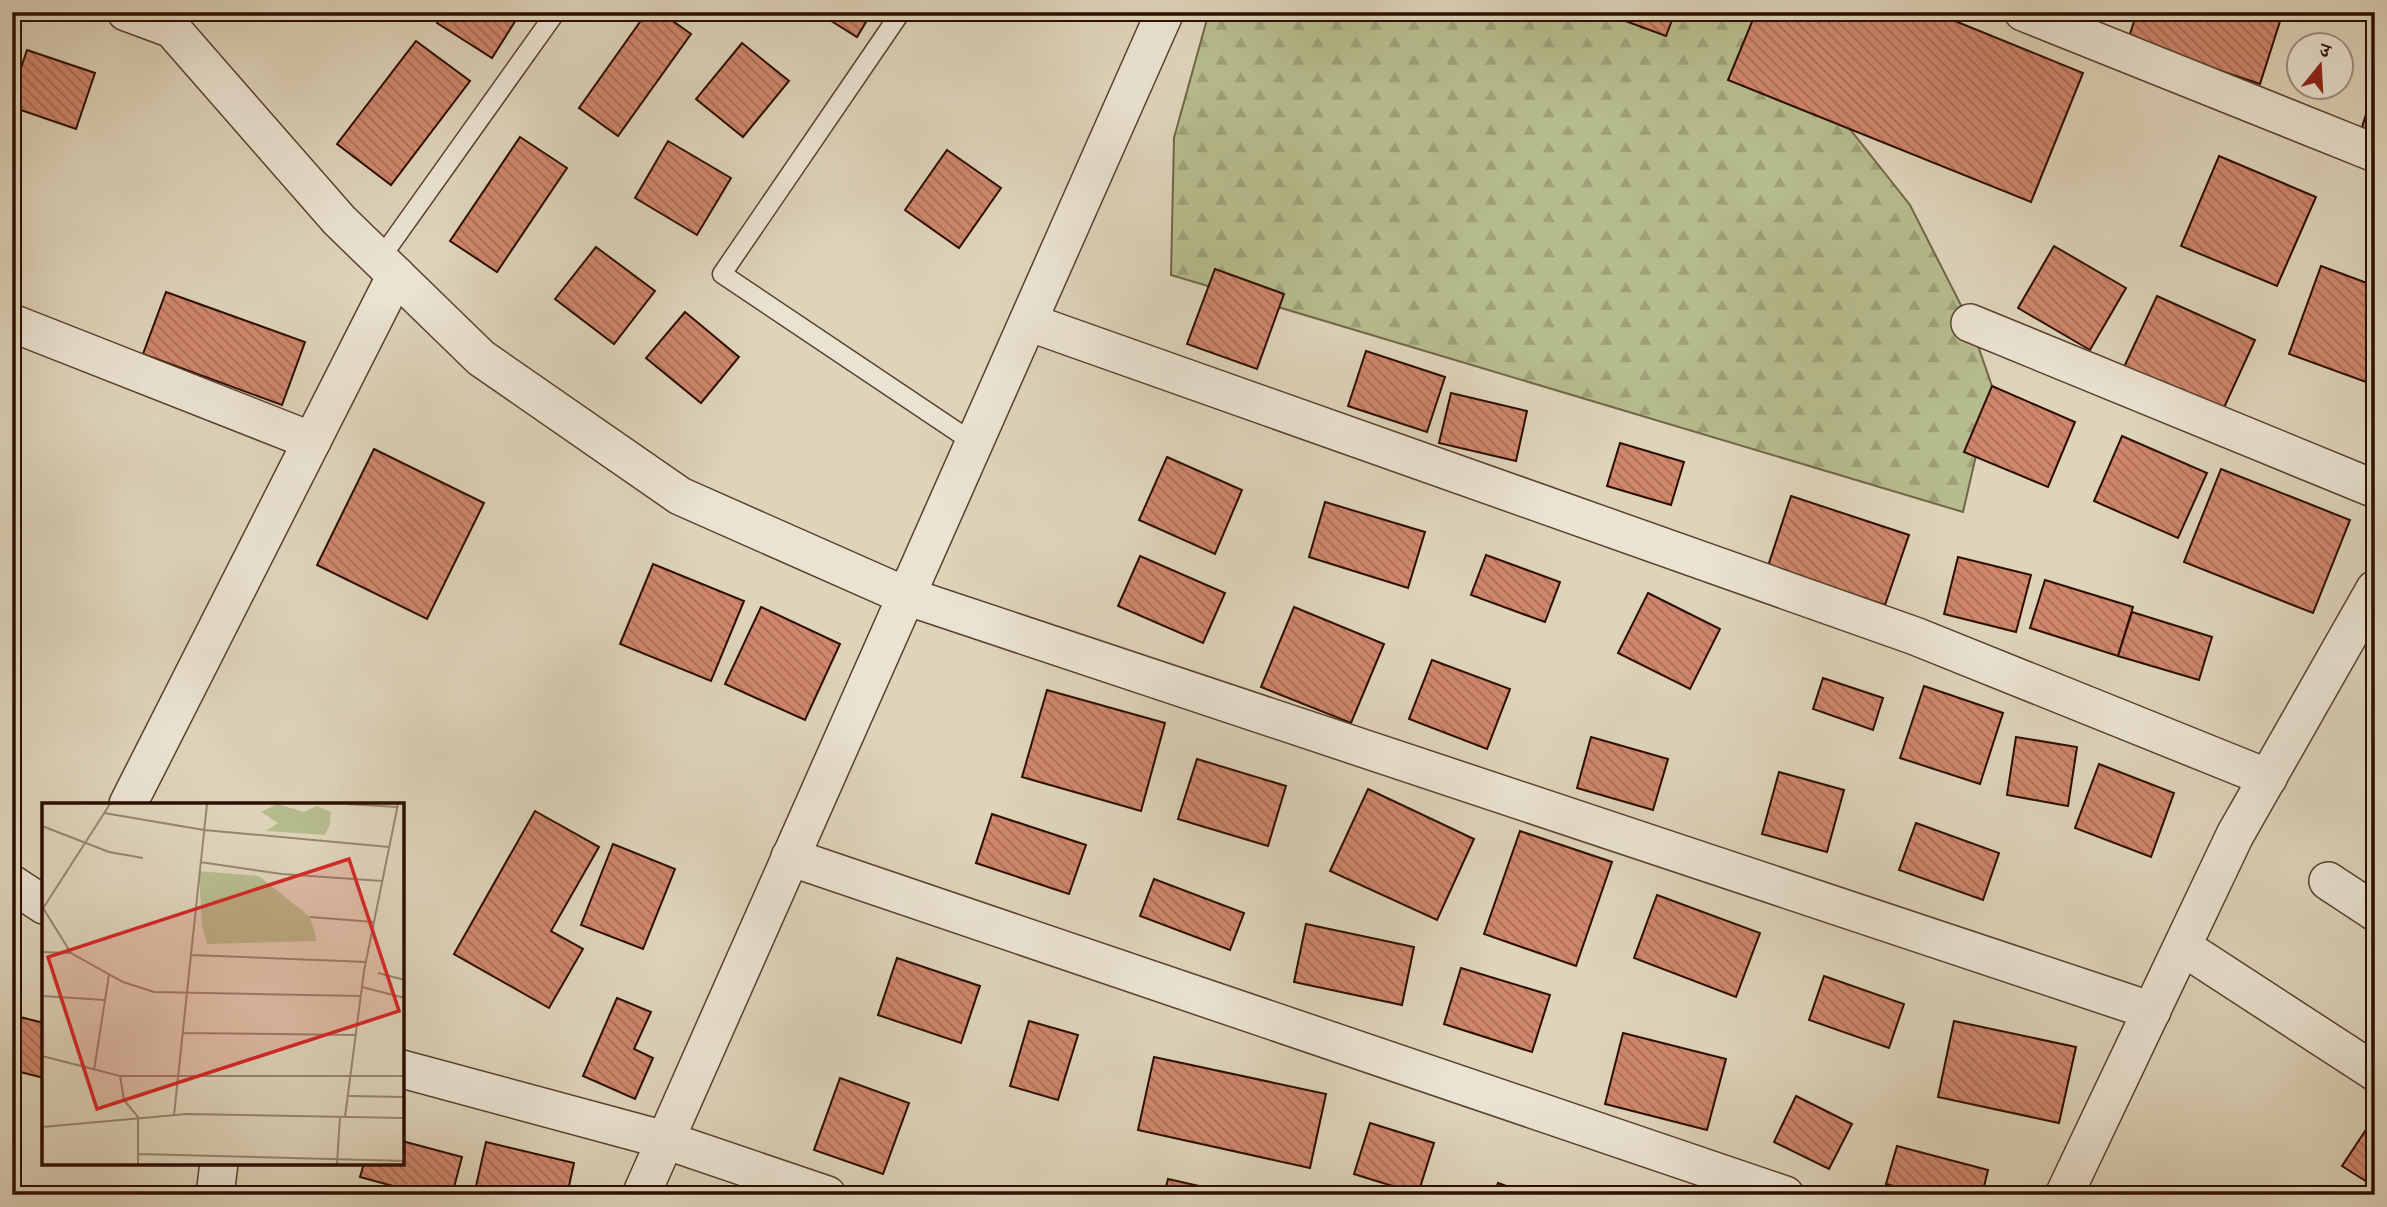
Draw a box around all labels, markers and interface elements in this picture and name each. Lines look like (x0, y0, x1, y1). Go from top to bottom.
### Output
north arrow (2286, 32, 2356, 102)
text: उ (2314, 34, 2335, 65)
inset map (42, 803, 404, 1165)

